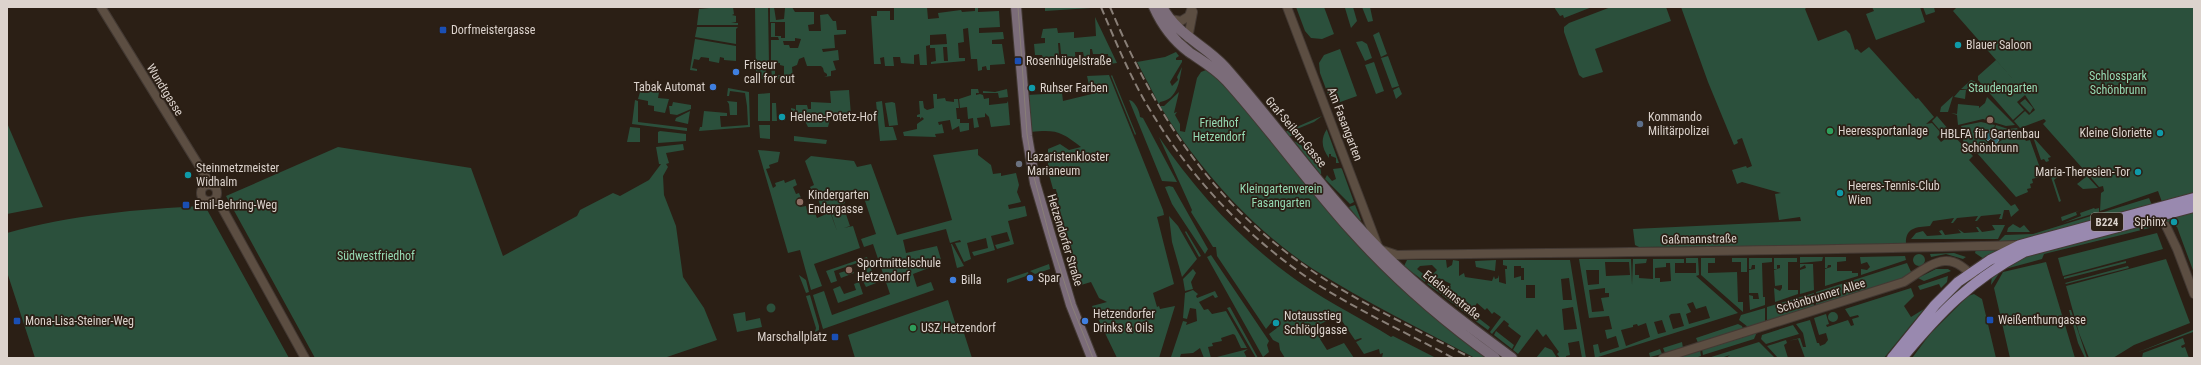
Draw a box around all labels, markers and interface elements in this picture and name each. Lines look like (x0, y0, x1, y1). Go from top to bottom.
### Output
place label: Dorfmeistergasse (451, 23, 536, 37)
marker: Dorfmeistergasse (438, 25, 448, 35)
place label: Blauer Saloon (1966, 38, 2032, 52)
marker: Blauer Saloon (1953, 40, 1963, 50)
place label: Rosenhügelstraße (1026, 54, 1112, 68)
marker: Rosenhügelstraße (1013, 56, 1023, 66)
place label: Friseur call for cut (744, 58, 795, 86)
street label: Wundtgasse (144, 62, 187, 119)
marker: Friseur call for cut (731, 67, 741, 77)
park label: Schlosspark Schönbrunn (2089, 69, 2148, 97)
place label: Tabak Automat (633, 80, 705, 94)
place label: Ruhser Farben (1040, 81, 1108, 95)
park label: Staudengarten (1968, 81, 2038, 95)
marker: Tabak Automat (708, 82, 718, 92)
marker: Ruhser Farben (1027, 83, 1037, 93)
street label: Am Fasangarten (1325, 85, 1366, 163)
street label: Graf-Seilern-Gasse (1262, 94, 1330, 170)
place label: Helene-Potetz-Hof (790, 110, 877, 124)
place label: Kommando Militärpolizei (1648, 110, 1709, 138)
marker: Helene-Potetz-Hof (777, 112, 787, 122)
marker: HBLFA für Gartenbau Schönbrunn (1985, 115, 1995, 125)
park label: Friedhof Hetzendorf (1193, 116, 1246, 144)
marker: Kommando Militärpolizei (1635, 119, 1645, 129)
place label: Heeressportanlage (1838, 124, 1928, 138)
marker: Heeressportanlage (1825, 126, 1835, 136)
place label: Kleine Gloriette (2080, 126, 2152, 140)
place label: HBLFA für Gartenbau Schönbrunn (1940, 127, 2040, 155)
marker: Kleine Gloriette (2155, 128, 2165, 138)
place label: Lazaristenkloster Marianeum (1027, 150, 1109, 178)
marker: Lazaristenkloster Marianeum (1014, 159, 1024, 169)
place label: Steinmetzmeister Widhalm (196, 161, 280, 189)
place label: Maria-Theresien-Tor (2035, 165, 2130, 179)
marker: Maria-Theresien-Tor (2133, 167, 2143, 177)
marker: Steinmetzmeister Widhalm (183, 170, 193, 180)
place label: Heeres-Tennis-Club Wien (1848, 179, 1940, 207)
park label: Kleingartenverein Fasangarten (1240, 182, 1322, 210)
place label: Kindergarten Endergasse (808, 188, 869, 216)
marker: Heeres-Tennis-Club Wien (1835, 188, 1845, 198)
street label: Hetzendorfer Straße (1044, 192, 1086, 288)
marker: Kindergarten Endergasse (795, 197, 805, 207)
place label: Emil-Behring-Weg (194, 198, 277, 212)
marker: Emil-Behring-Weg (181, 200, 191, 210)
road number: B224 (2091, 213, 2123, 231)
place label: Sphinx (2134, 215, 2166, 229)
marker: Sphinx (2169, 217, 2179, 227)
street label: Gaßmannstraße (1661, 231, 1737, 247)
park label: Südwestfriedhof (337, 249, 415, 263)
place label: Sportmittelschule Hetzendorf (857, 256, 941, 284)
marker: Sportmittelschule Hetzendorf (844, 265, 854, 275)
street label: Edelsinnstraße (1420, 267, 1484, 323)
place label: Spar (1038, 271, 1060, 285)
place label: Billa (961, 273, 982, 287)
marker: Spar (1025, 273, 1035, 283)
marker: Billa (948, 275, 958, 285)
street label: Schönbrunner Allee (1775, 276, 1867, 316)
place label: Hetzendorfer Drinks & Oils (1093, 307, 1155, 335)
place label: Notausstieg Schlöglgasse (1284, 309, 1348, 337)
place label: Weißenthurngasse (1998, 313, 2086, 327)
place label: Mona-Lisa-Steiner-Weg (25, 314, 134, 328)
marker: Weißenthurngasse (1985, 315, 1995, 325)
marker: Mona-Lisa-Steiner-Weg (12, 316, 22, 326)
marker: Hetzendorfer Drinks & Oils (1080, 316, 1090, 326)
marker: Notausstieg Schlöglgasse (1271, 318, 1281, 328)
place label: USZ Hetzendorf (921, 321, 996, 335)
marker: USZ Hetzendorf (908, 323, 918, 333)
place label: Marschallplatz (757, 330, 827, 344)
marker: Marschallplatz (830, 332, 840, 342)

